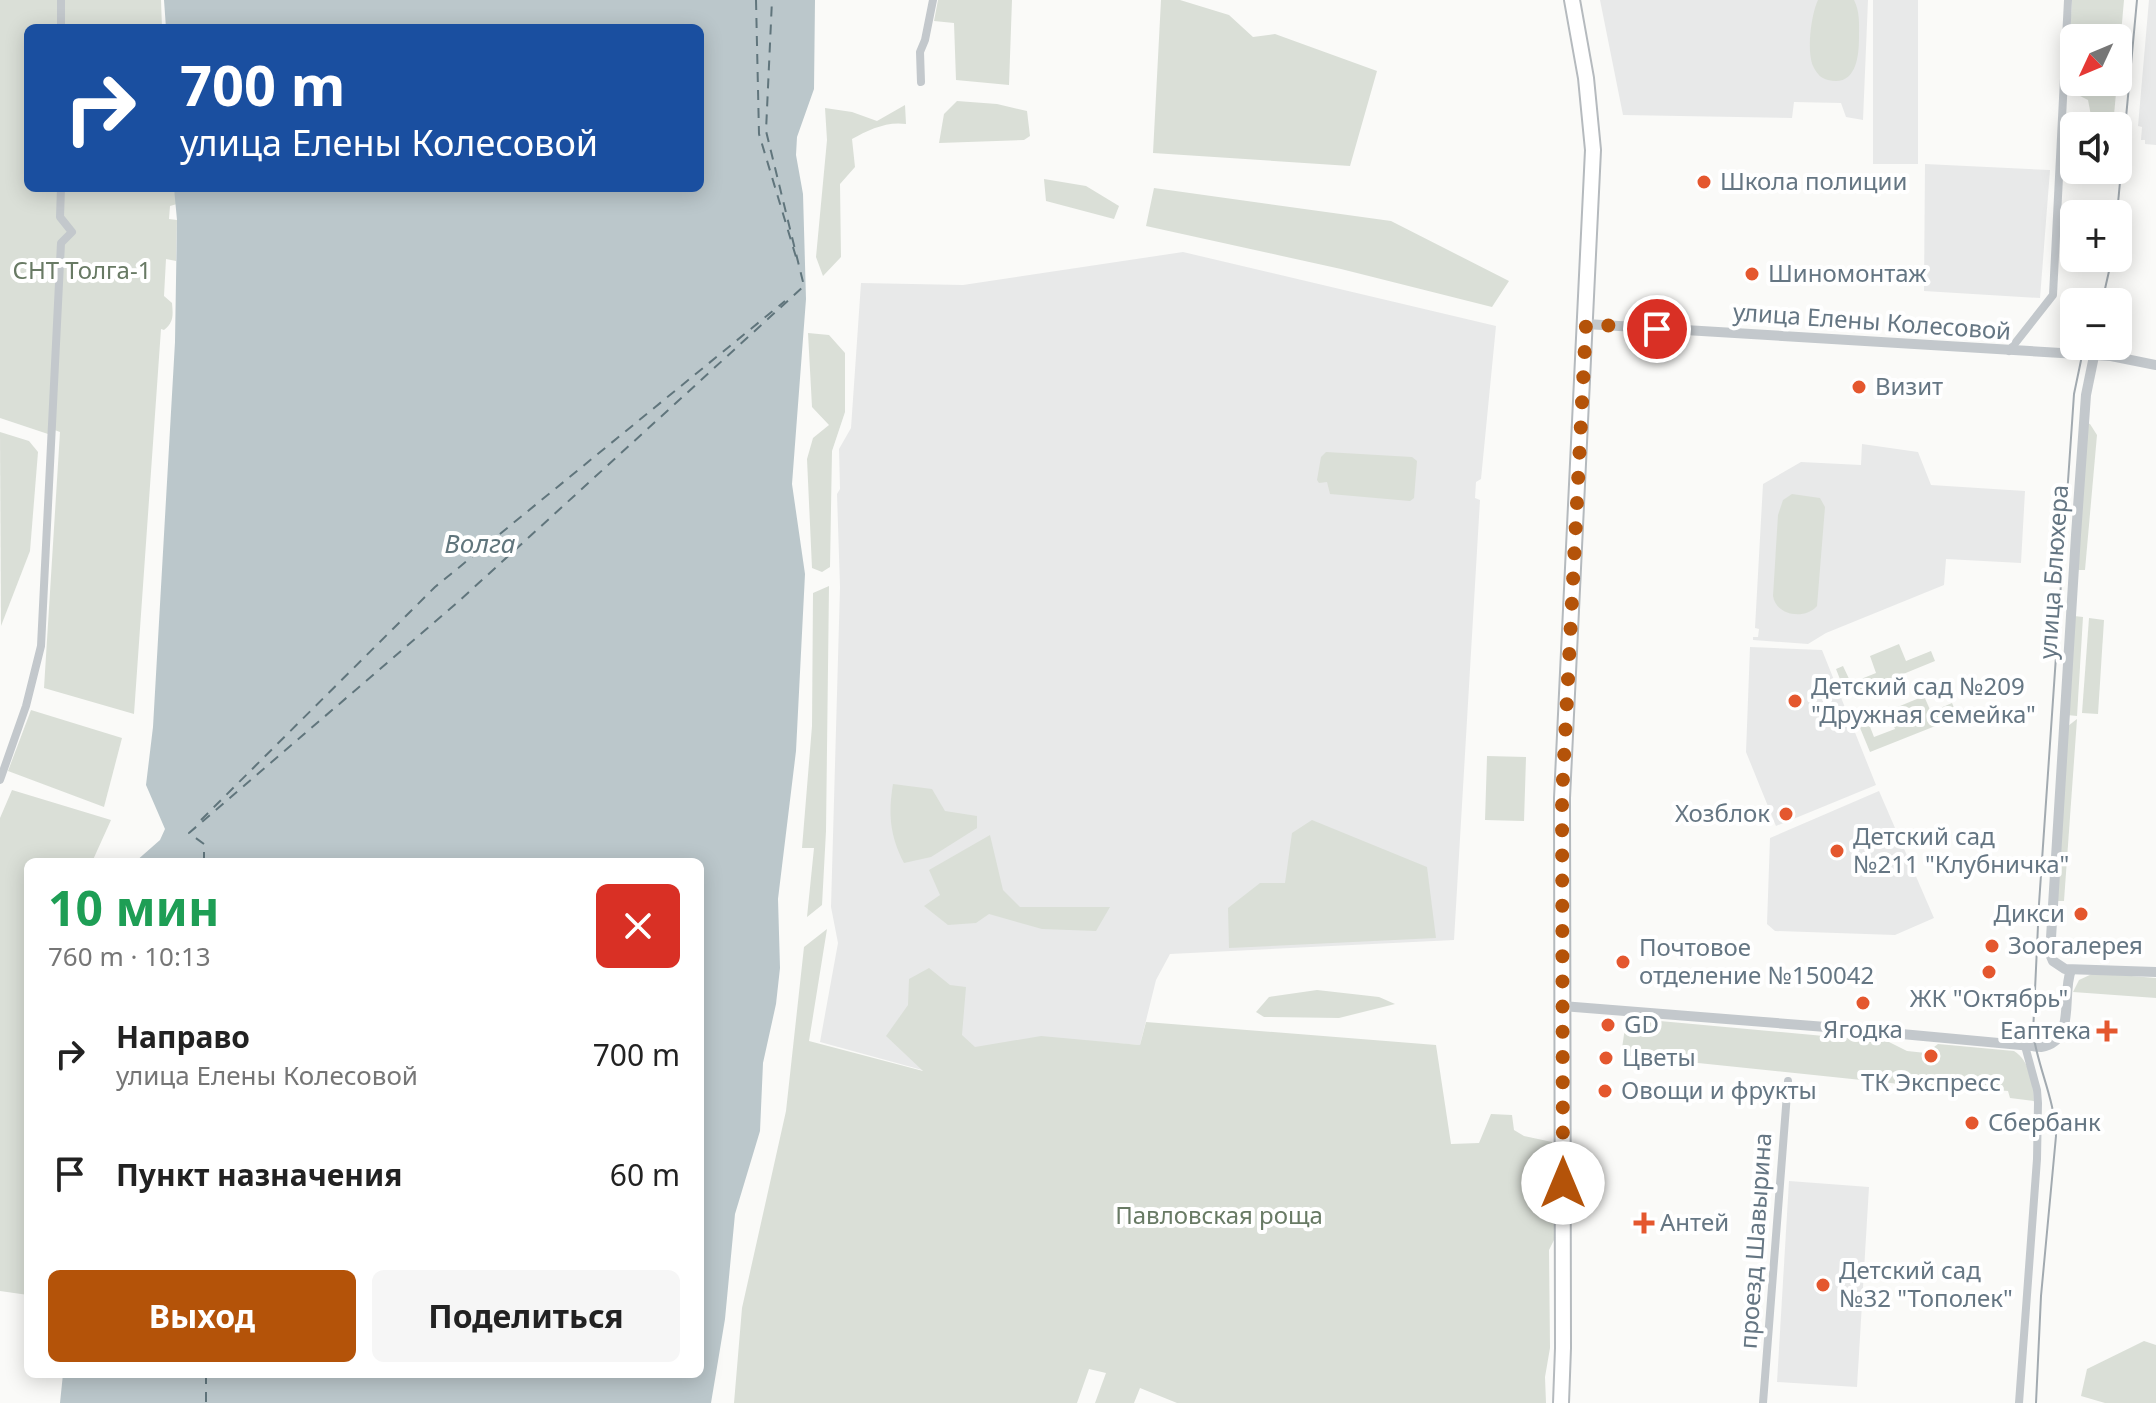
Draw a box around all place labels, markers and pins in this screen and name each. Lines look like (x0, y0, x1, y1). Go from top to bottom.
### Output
place label: Школа полиции (1720, 164, 1907, 197)
marker: Школа полиции (1695, 173, 1713, 191)
place label: Шиномонтаж (1768, 256, 1927, 289)
marker: Шиномонтаж (1743, 265, 1761, 283)
pin (1623, 295, 1691, 363)
place label: Визит (1875, 369, 1943, 402)
marker: Визит (1850, 378, 1868, 396)
place label: Детский сад №209 "Дружная семейка" (1811, 669, 2036, 730)
marker: Детский сад №209 "Дружная семейка" (1786, 692, 1804, 710)
place label: Хозблок (1675, 796, 1770, 829)
marker: Хозблок (1777, 805, 1795, 823)
place label: Детский сад №211 "Клубничка" (1853, 819, 2069, 880)
marker: Детский сад №211 "Клубничка" (1828, 842, 1846, 860)
place label: Дикси (1994, 896, 2065, 929)
marker: Дикси (2072, 905, 2090, 923)
place label: Зоогалерея (2008, 928, 2143, 961)
place label: Почтовое отделение №150042 (1639, 930, 1874, 991)
marker: Зоогалерея (1983, 937, 2001, 955)
marker: Почтовое отделение №150042 (1614, 953, 1632, 971)
marker: ЖК "Октябрь" (1980, 963, 1998, 981)
place label: ЖК "Октябрь" (1910, 981, 2068, 1014)
marker: Ягодка (1854, 994, 1872, 1012)
place label: GD (1624, 1007, 1659, 1040)
place label: Ягодка (1823, 1012, 1903, 1045)
place label: Еаптека (2000, 1013, 2091, 1046)
marker: GD (1599, 1016, 1617, 1034)
marker: Еаптека (2098, 1022, 2116, 1040)
place label: Цветы (1622, 1040, 1696, 1073)
marker: ТК Экспресс (1922, 1047, 1940, 1065)
marker: Цветы (1597, 1049, 1615, 1067)
place label: ТК Экспресс (1861, 1065, 2001, 1098)
place label: Овощи и фрукты (1621, 1073, 1817, 1106)
marker: Овощи и фрукты (1596, 1082, 1614, 1100)
place label: Сбербанк (1988, 1105, 2101, 1138)
marker: Сбербанк (1963, 1114, 1981, 1132)
place label: Антей (1660, 1205, 1729, 1238)
marker: Антей (1635, 1214, 1653, 1232)
place label: Детский сад №32 "Тополек" (1839, 1253, 2013, 1314)
marker: Детский сад №32 "Тополек" (1814, 1276, 1832, 1294)

